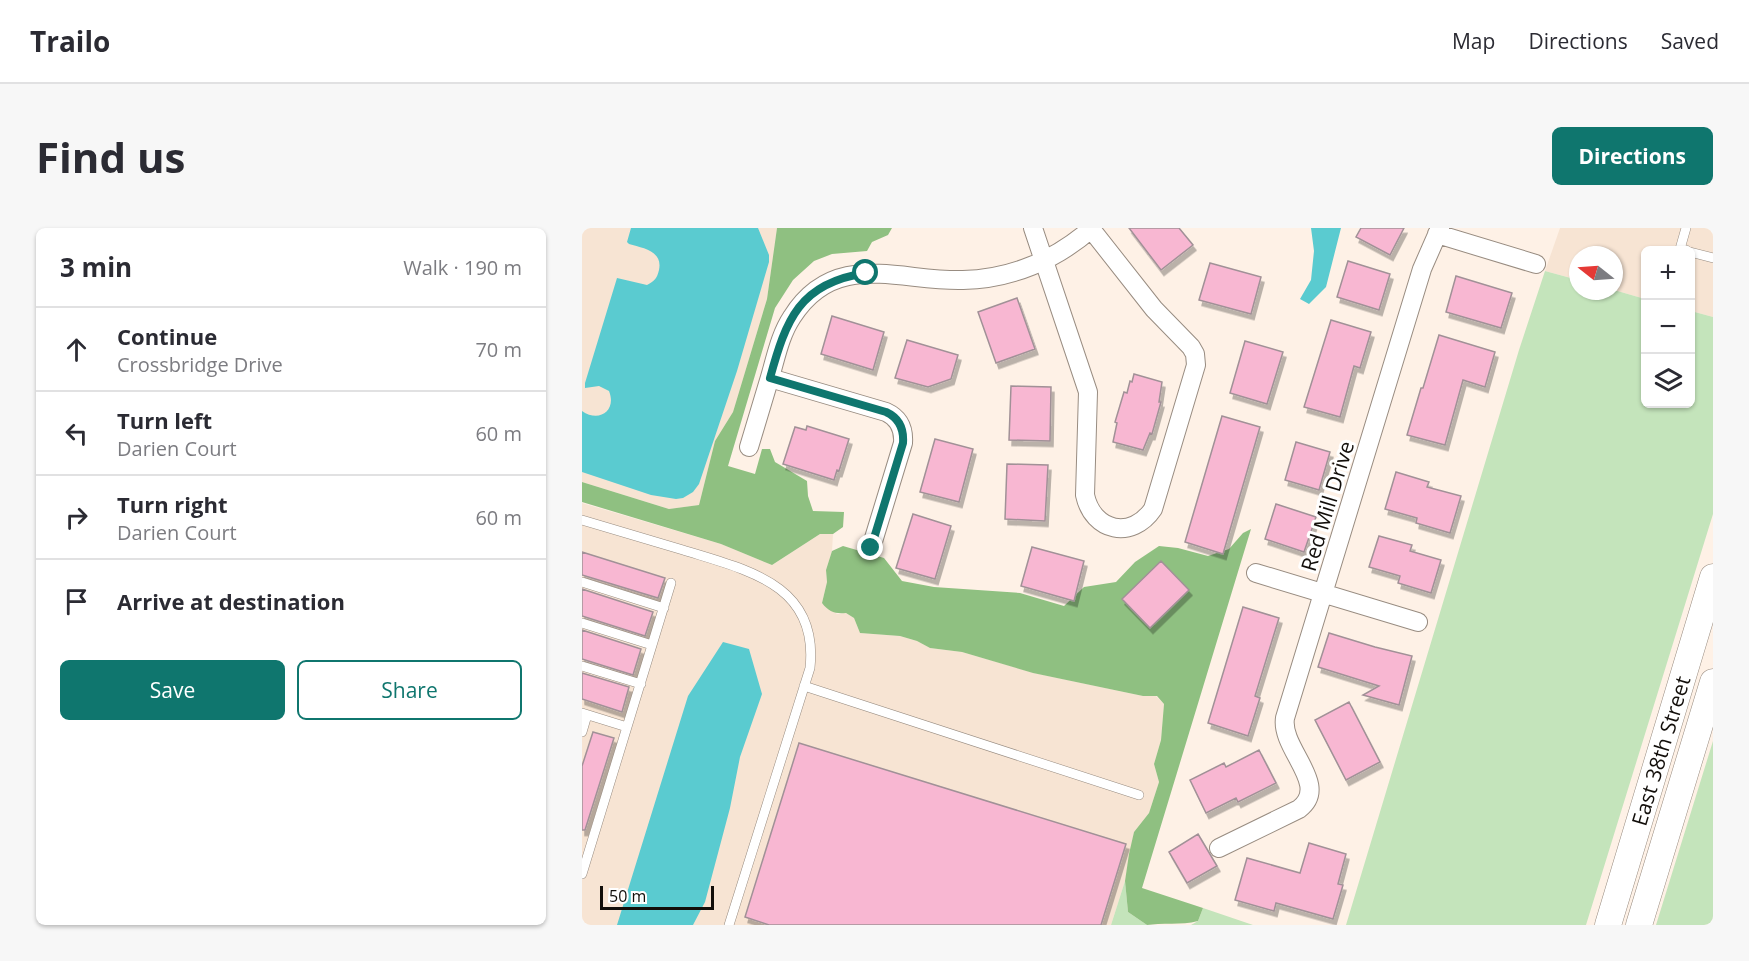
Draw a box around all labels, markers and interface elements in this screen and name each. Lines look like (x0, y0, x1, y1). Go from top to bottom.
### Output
text: Trailo (30, 22, 110, 60)
text: Map (1452, 27, 1495, 55)
text: Directions (1528, 27, 1628, 55)
text: Saved (1661, 27, 1719, 55)
button: Directions (1552, 127, 1713, 185)
text: Find us (36, 128, 185, 185)
north arrow (1569, 246, 1623, 300)
map controls (1641, 246, 1695, 408)
button: + (1641, 246, 1695, 300)
text: 3 min (60, 249, 132, 285)
text: Walk · 190 m (403, 254, 522, 281)
route start (852, 259, 878, 285)
button: − (1641, 300, 1695, 354)
text: Continue (117, 321, 217, 351)
icon: ahead (60, 333, 93, 366)
text: 70 m (475, 336, 522, 363)
text: Crossbridge Drive (117, 351, 283, 378)
button: layers (1641, 354, 1695, 408)
text: Turn left (117, 405, 212, 435)
icon: left (60, 417, 93, 450)
text: 60 m (475, 420, 522, 447)
text: Darien Court (117, 435, 237, 462)
street label: Red Mill Drive (1294, 437, 1360, 575)
text: Turn right (117, 489, 228, 519)
icon: right (60, 501, 93, 534)
text: 60 m (475, 504, 522, 531)
text: Darien Court (117, 519, 237, 546)
route end (857, 534, 883, 560)
icon: arrive (60, 585, 93, 618)
text: Arrive at destination (117, 586, 345, 616)
button: Save (60, 660, 285, 720)
button: Share (297, 660, 522, 720)
street label: East 38th Street (1625, 673, 1696, 829)
scale bar (600, 883, 714, 910)
text: 50 m (609, 885, 646, 907)

